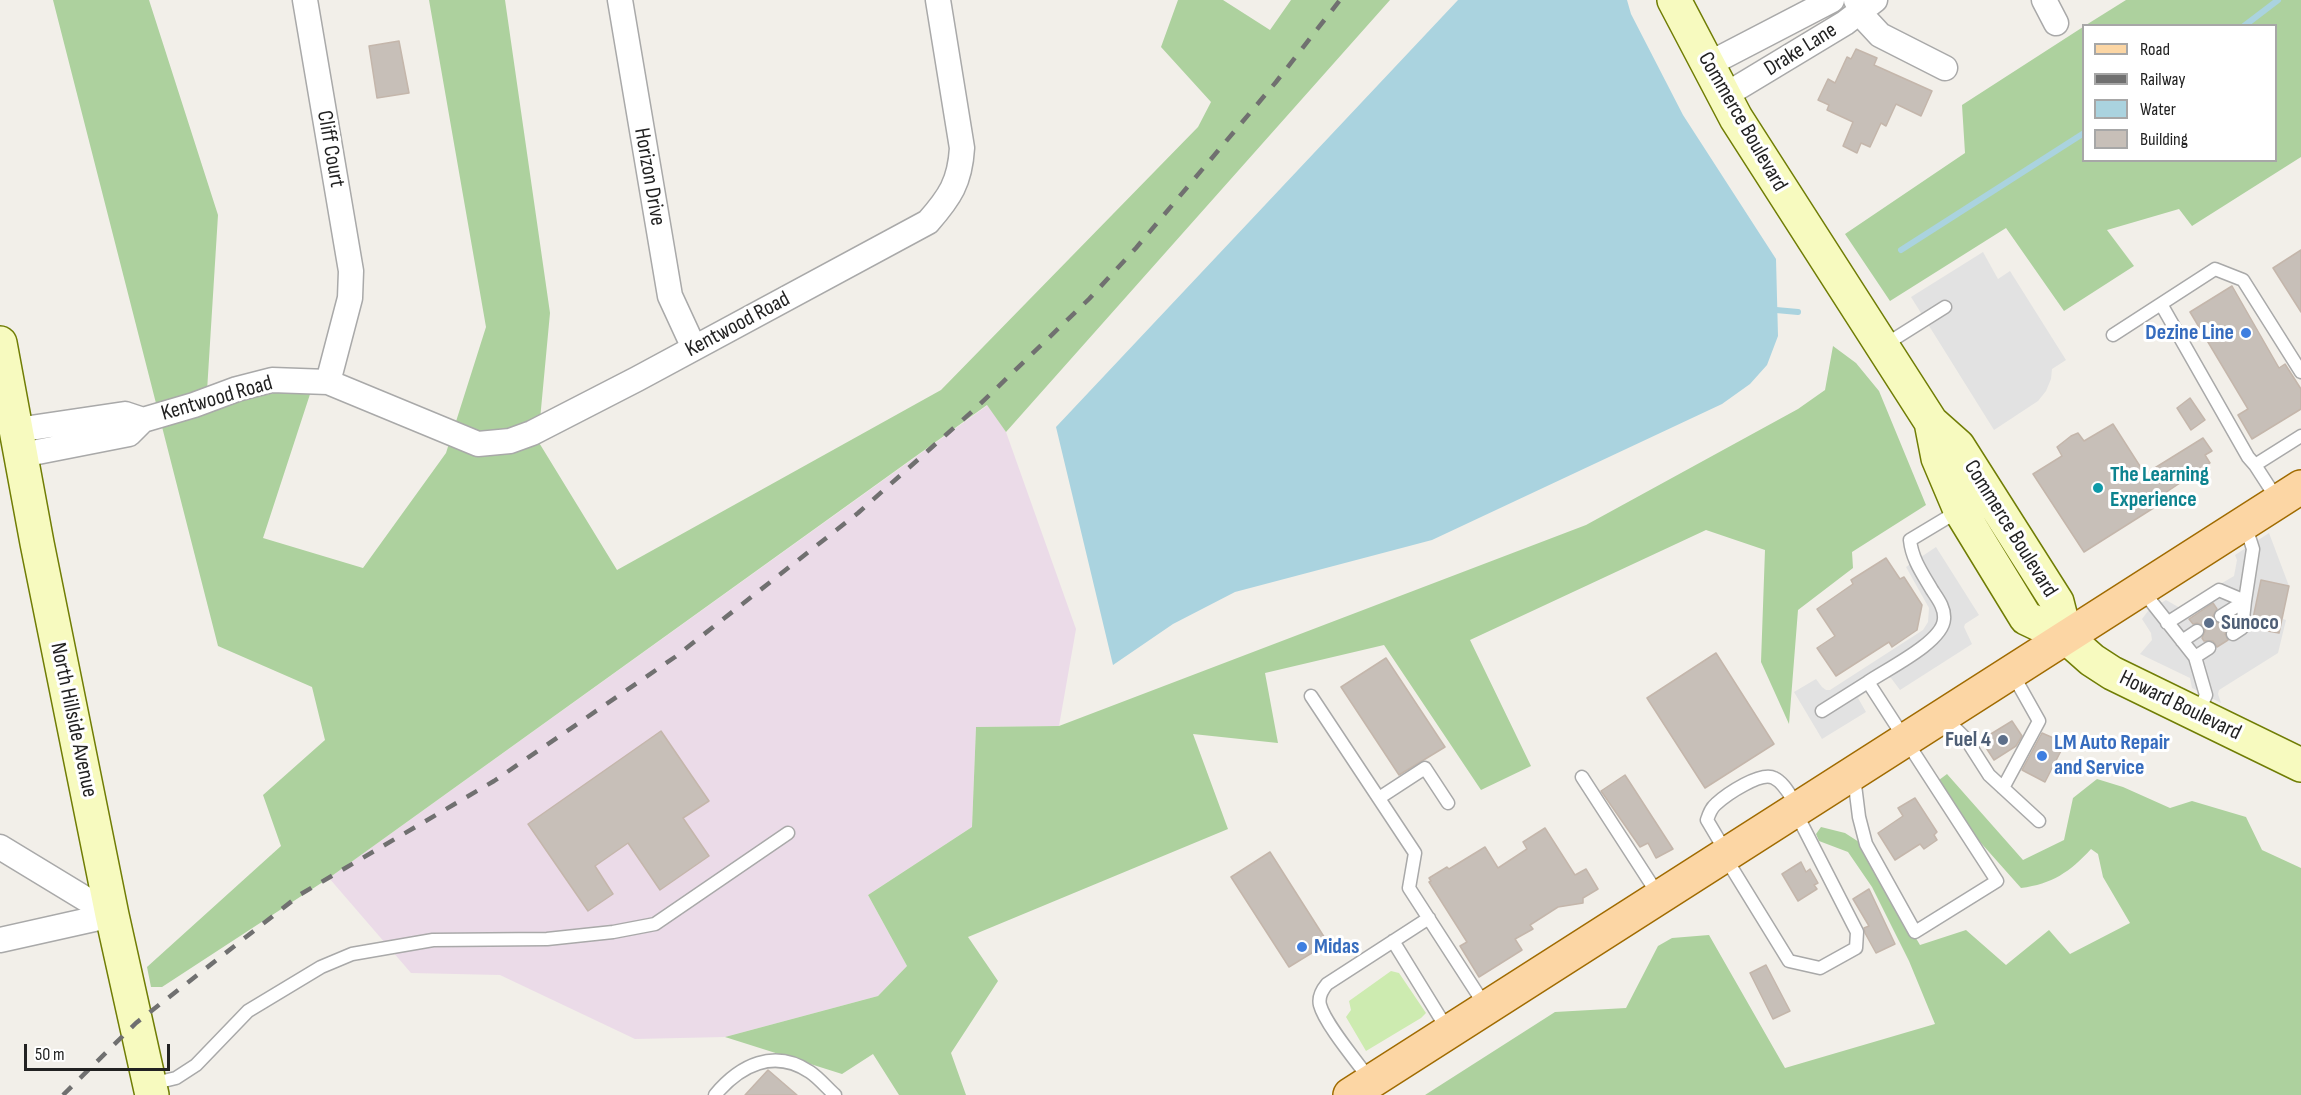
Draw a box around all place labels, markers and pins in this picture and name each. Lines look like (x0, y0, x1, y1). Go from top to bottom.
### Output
place label: Dezine Line (2145, 320, 2234, 346)
marker: Dezine Line (2239, 326, 2253, 340)
place label: The Learning Experience (2110, 462, 2209, 514)
marker: The Learning Experience (2091, 481, 2105, 495)
place label: Sunoco (2221, 610, 2279, 636)
marker: Sunoco (2202, 616, 2216, 630)
place label: Fuel 4 (1945, 727, 1991, 753)
place label: LM Auto Repair and Service (2054, 730, 2170, 782)
marker: Fuel 4 (1996, 733, 2010, 747)
marker: LM Auto Repair and Service (2035, 749, 2049, 763)
place label: Midas (1314, 934, 1359, 960)
marker: Midas (1295, 940, 1309, 954)

